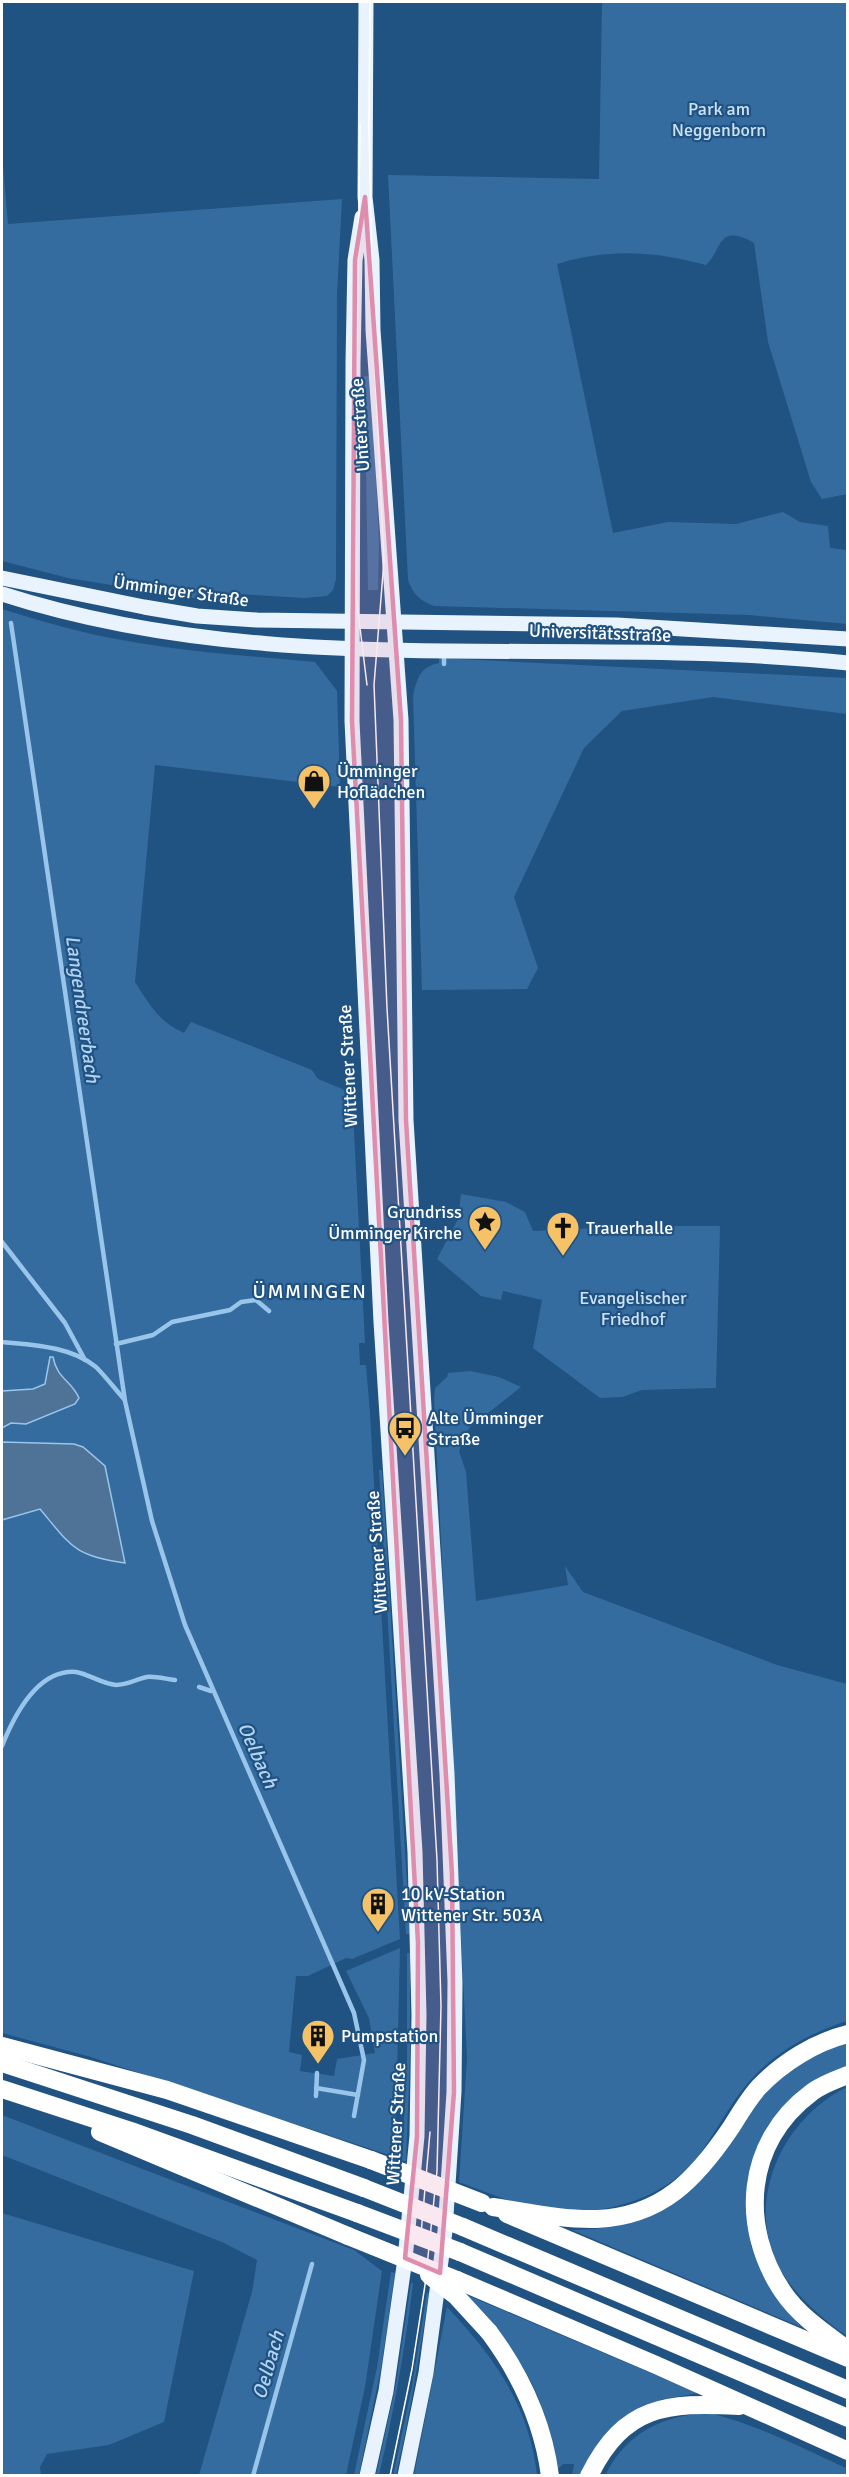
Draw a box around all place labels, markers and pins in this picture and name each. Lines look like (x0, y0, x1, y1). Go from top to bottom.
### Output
place label: Ümminger Hoflädchen (337, 760, 425, 803)
shop icon: Ümminger Hoflädchen (296, 763, 332, 810)
place label: Grundriss Ümminger Kirche (328, 1201, 462, 1244)
place icon: Grundriss Ümminger Kirche (467, 1204, 503, 1251)
church icon: Trauerhalle (545, 1210, 581, 1257)
place label: Trauerhalle (586, 1217, 673, 1239)
place label: Alte Ümminger Straße (428, 1407, 544, 1450)
bus stop icon: Alte Ümminger Straße (387, 1410, 423, 1457)
place label: 10 kV-Station Wittener Str. 503A (401, 1883, 543, 1926)
building icon: 10 kV-Station Wittener Str. 503A (360, 1886, 396, 1933)
building icon: Pumpstation (300, 2018, 336, 2065)
place label: Pumpstation (341, 2025, 438, 2047)

